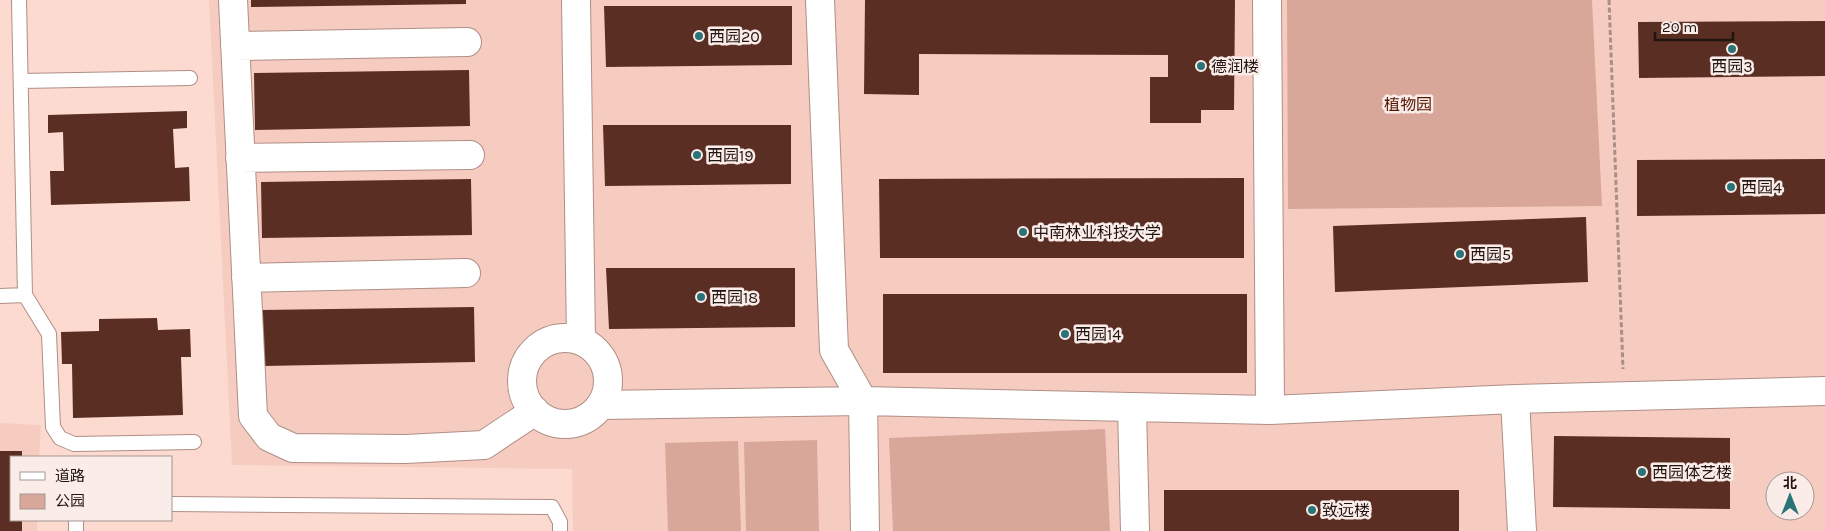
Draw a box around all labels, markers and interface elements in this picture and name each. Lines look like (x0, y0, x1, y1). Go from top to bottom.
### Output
scale bar (1655, 10, 1732, 42)
text: 20 m (1662, 18, 1697, 36)
place label: 西园20 (709, 27, 760, 46)
marker: 西园20 (693, 30, 705, 42)
marker: 西园3 (1726, 43, 1738, 55)
place label: 德润楼 (1211, 57, 1259, 76)
place label: 西园3 (1711, 57, 1753, 76)
marker: 德润楼 (1195, 60, 1207, 72)
park label: 植物园 (1384, 95, 1432, 114)
place label: 西园19 (707, 146, 754, 165)
marker: 西园19 (691, 149, 703, 161)
place label: 西园4 (1741, 178, 1782, 197)
marker: 西园4 (1725, 181, 1737, 193)
place label: 中南林业科技大学 (1033, 223, 1161, 242)
marker: 中南林业科技大学 (1017, 226, 1029, 238)
place label: 西园5 (1470, 245, 1511, 264)
marker: 西园5 (1454, 248, 1466, 260)
place label: 西园18 (711, 288, 758, 307)
marker: 西园18 (695, 291, 707, 303)
place label: 西园14 (1075, 325, 1121, 344)
marker: 西园14 (1059, 328, 1071, 340)
legend (10, 456, 172, 521)
place label: 西园体艺楼 (1652, 463, 1732, 482)
marker: 西园体艺楼 (1636, 466, 1648, 478)
text: 道路 (55, 467, 85, 485)
north arrow (1765, 471, 1815, 521)
text: 北 (1783, 475, 1797, 492)
text: 公园 (55, 492, 85, 510)
place label: 致远楼 (1322, 501, 1370, 520)
marker: 致远楼 (1306, 504, 1318, 516)

